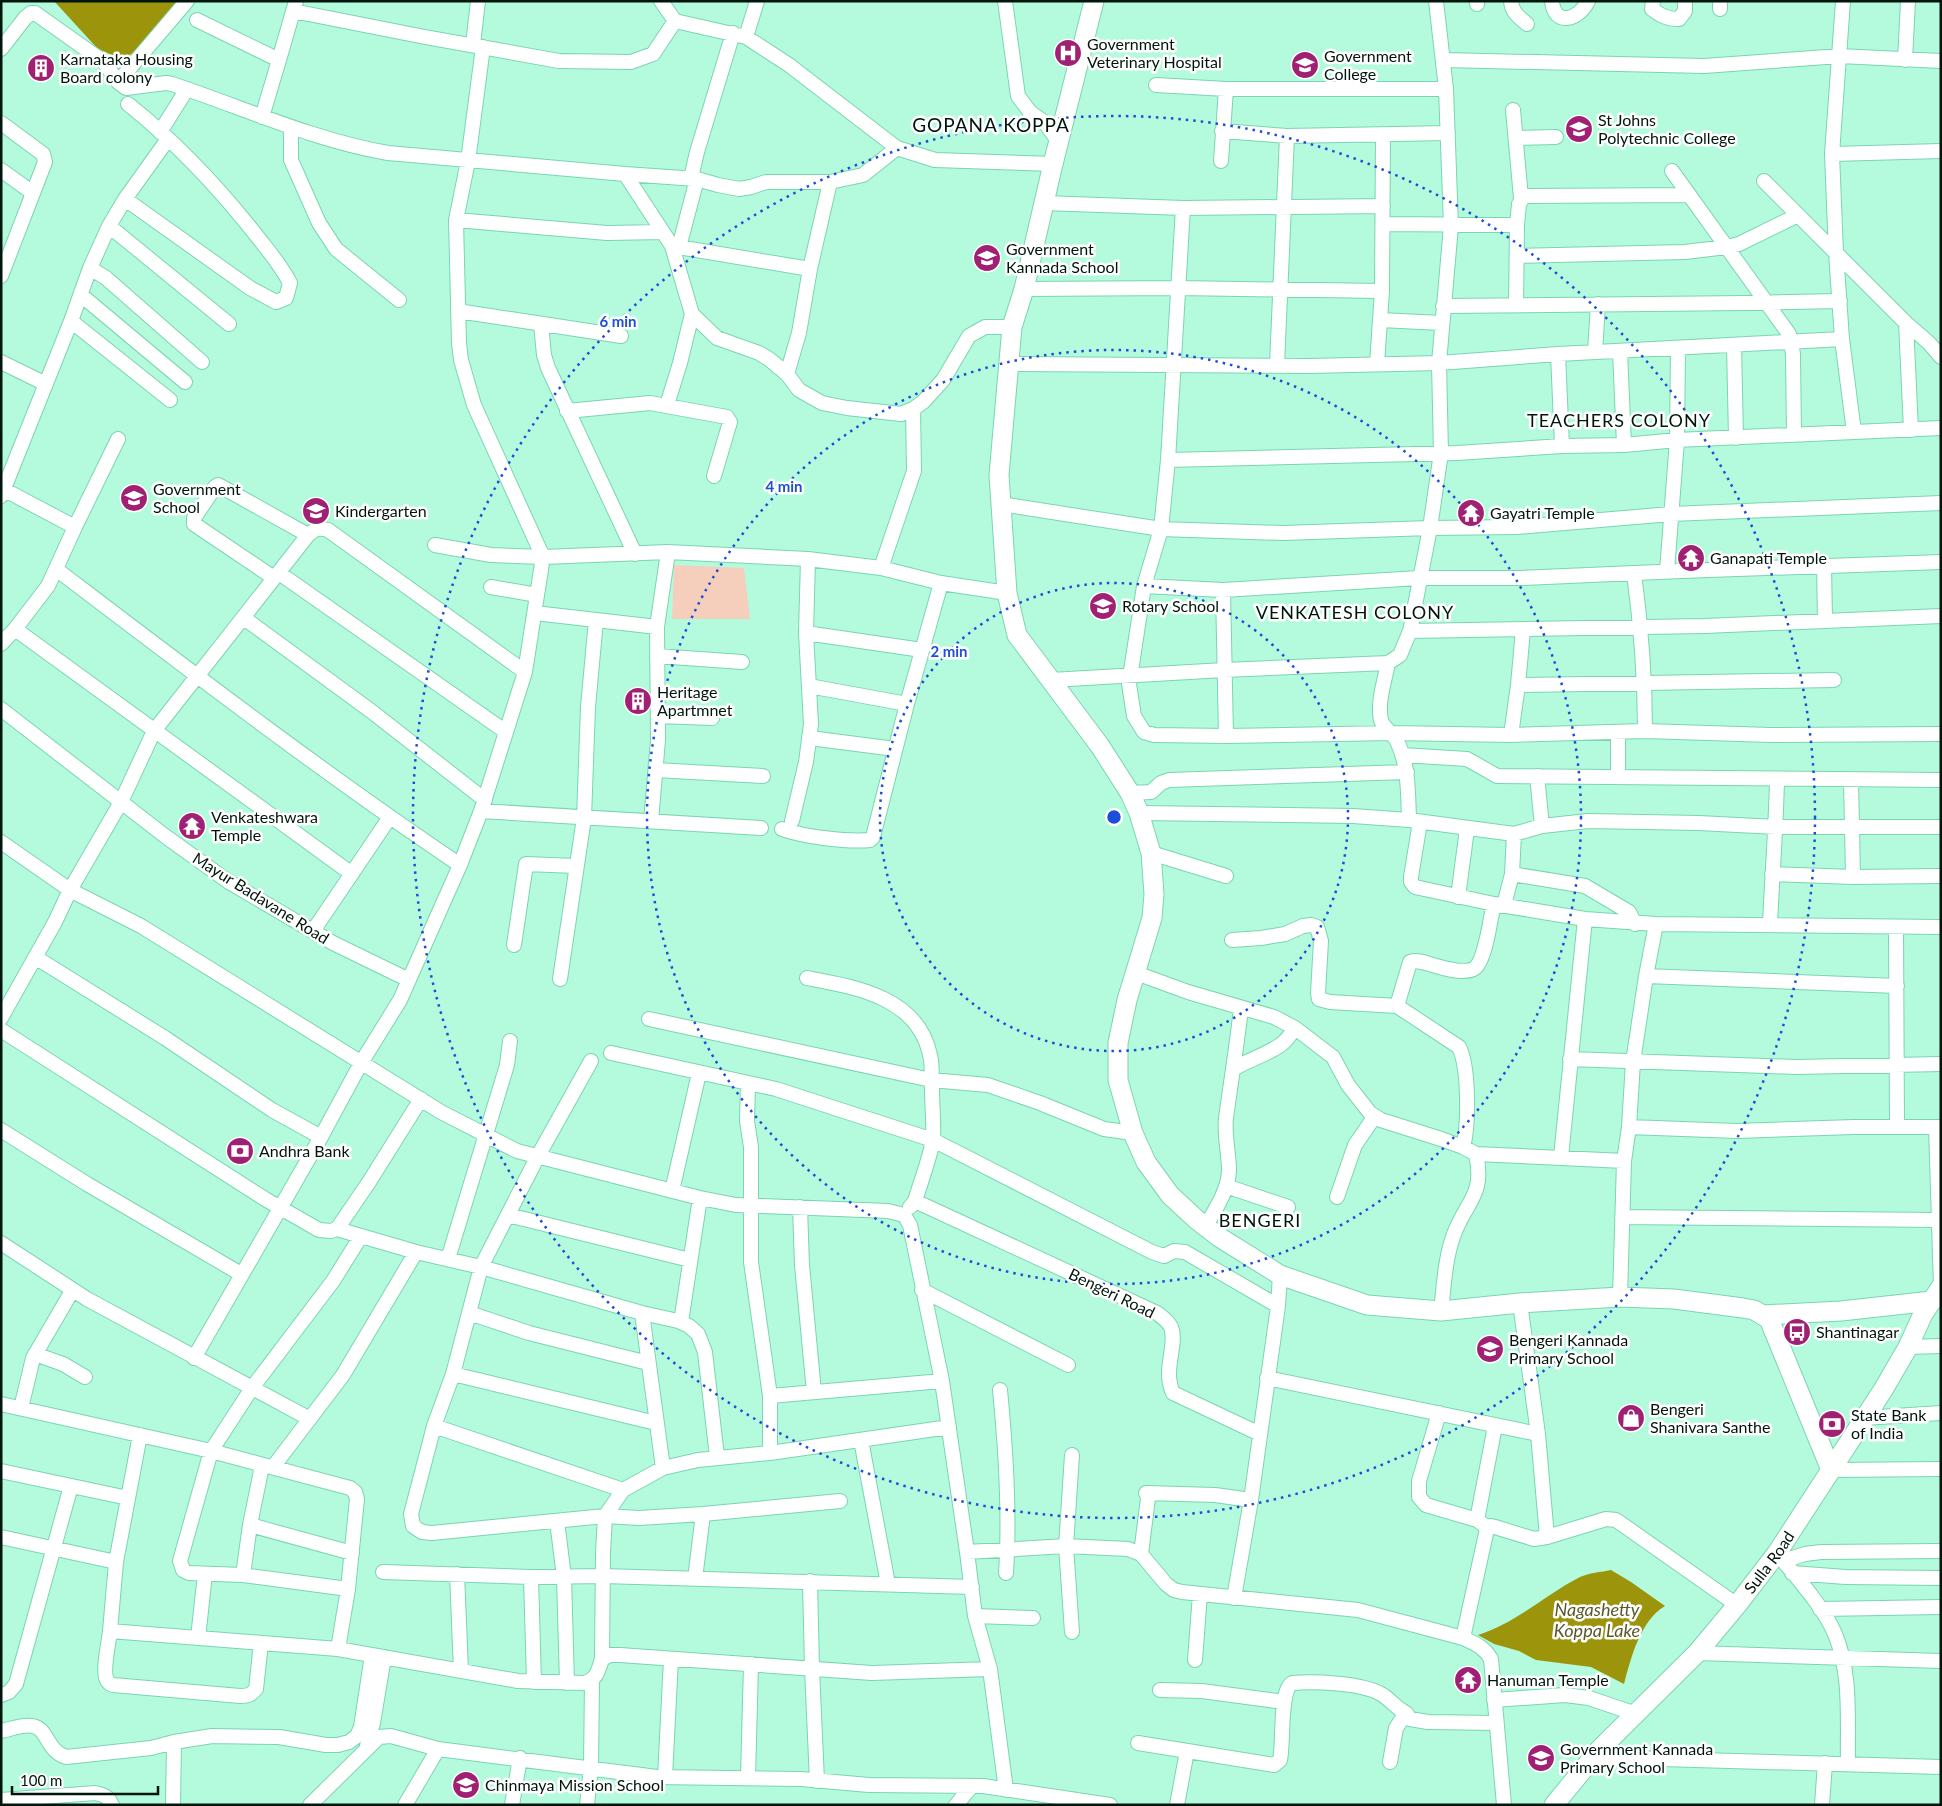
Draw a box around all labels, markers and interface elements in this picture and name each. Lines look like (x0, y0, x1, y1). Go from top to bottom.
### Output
place label: Government Veterinary Hospital (1087, 34, 1222, 71)
hospital icon: Government Veterinary Hospital (1053, 38, 1083, 68)
place label: Government College (1324, 46, 1412, 83)
place label: Karnataka Housing Board colony (60, 49, 193, 86)
school or university icon: Government College (1290, 50, 1320, 80)
building icon: Karnataka Housing Board colony (26, 53, 56, 83)
place label: St Johns Polytechnic College (1598, 110, 1736, 147)
district label: GOPANA KOPPA (912, 113, 1070, 136)
school or university icon: St Johns Polytechnic College (1564, 114, 1594, 144)
place label: Government Kannada School (1006, 239, 1118, 276)
school or university icon: Government Kannada School (972, 243, 1002, 273)
text: 6 min (599, 312, 637, 330)
district label: TEACHERS COLONY (1527, 409, 1711, 431)
text: 4 min (765, 477, 803, 495)
place label: Government School (153, 479, 241, 516)
school or university icon: Government School (119, 483, 149, 513)
school or university icon: Kindergarten (301, 496, 331, 526)
temple icon: Gayatri Temple (1456, 498, 1486, 528)
place label: Kindergarten (335, 501, 427, 520)
place label: Gayatri Temple (1490, 503, 1595, 522)
temple icon: Ganapati Temple (1676, 543, 1706, 573)
place label: Ganapati Temple (1710, 548, 1827, 567)
school or university icon: Rotary School (1088, 591, 1118, 621)
place label: Rotary School (1122, 596, 1219, 615)
district label: VENKATESH COLONY (1256, 601, 1454, 623)
text: 2 min (930, 642, 968, 660)
place label: Heritage Apartmnet (657, 682, 733, 719)
building icon: Heritage Apartmnet (623, 686, 653, 716)
place label: Venkateshwara Temple (211, 807, 318, 844)
centre of rings (1105, 808, 1123, 826)
temple icon: Venkateshwara Temple (177, 811, 207, 841)
street label: Mayur Badavane Road (190, 848, 333, 947)
bank icon: Andhra Bank (225, 1136, 255, 1166)
place label: Andhra Bank (259, 1141, 350, 1160)
district label: BENGERI (1219, 1209, 1301, 1231)
street label: Bengeri Road (1066, 1264, 1158, 1322)
bus stop icon: Shantinagar (1782, 1317, 1812, 1347)
place label: Shantinagar (1816, 1322, 1899, 1341)
place label: Bengeri Kannada Primary School (1509, 1330, 1628, 1367)
school or university icon: Bengeri Kannada Primary School (1475, 1334, 1505, 1364)
place label: Bengeri Shanivara Santhe (1650, 1399, 1770, 1436)
shop icon: Bengeri Shanivara Santhe (1616, 1403, 1646, 1433)
place label: State Bank of India (1851, 1405, 1927, 1442)
bank icon: State Bank of India (1817, 1409, 1847, 1439)
street label: Sulla Road (1740, 1527, 1798, 1597)
water label: Nagashetty Koppa Lake (1554, 1598, 1640, 1641)
temple icon: Hanuman Temple (1453, 1665, 1483, 1695)
place label: Hanuman Temple (1487, 1670, 1609, 1689)
place label: Government Kannada Primary School (1560, 1739, 1713, 1776)
school or university icon: Government Kannada Primary School (1526, 1743, 1556, 1773)
scale bar (12, 1764, 159, 1796)
school or university icon: Chinmaya Mission School (451, 1770, 481, 1800)
text: 100 m (20, 1771, 62, 1789)
place label: Chinmaya Mission School (485, 1775, 664, 1794)

